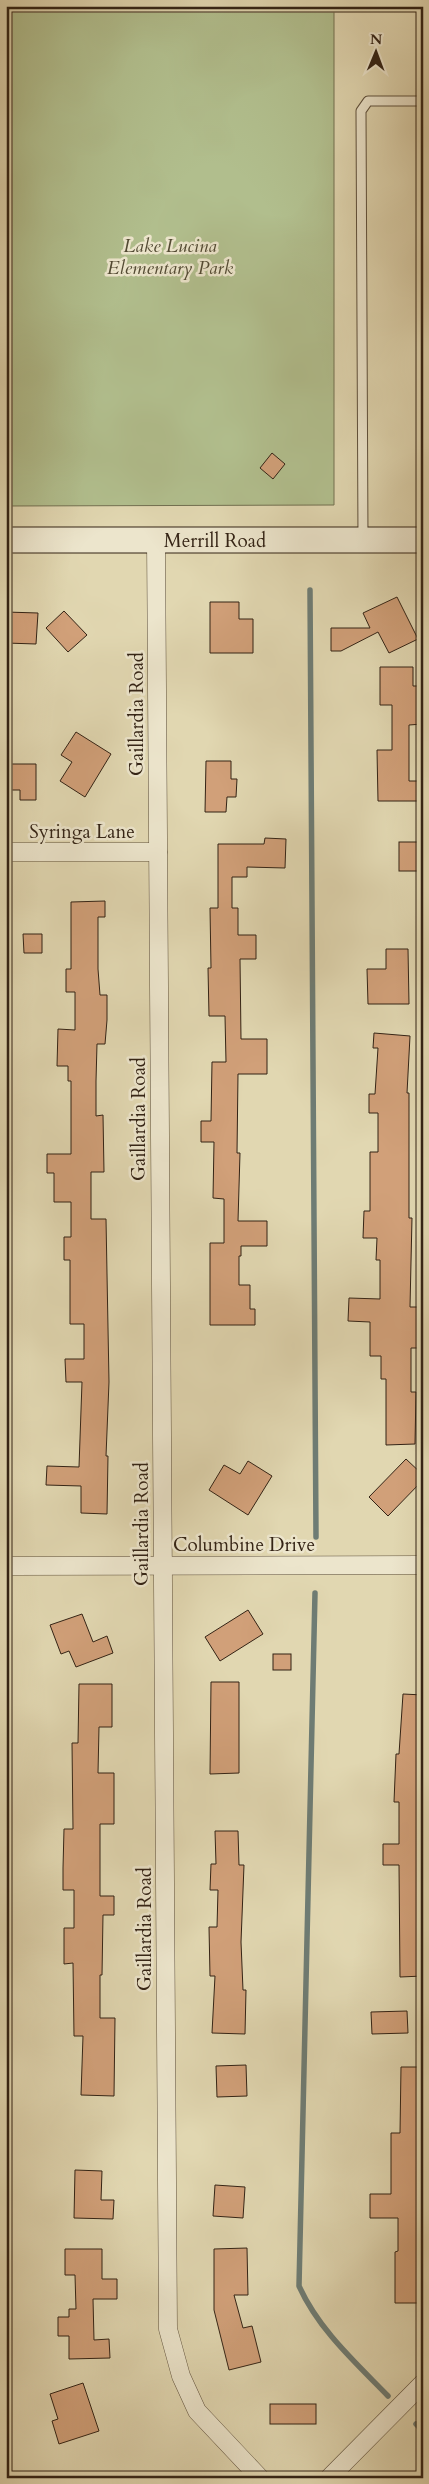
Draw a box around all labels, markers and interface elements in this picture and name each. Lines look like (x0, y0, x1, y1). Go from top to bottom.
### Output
north arrow (352, 28, 402, 78)
text: N (370, 30, 382, 49)
park label: Lake Lucina Elementary Park (107, 233, 234, 281)
street label: Merrill Road (164, 528, 266, 554)
street label: Gaillardia Road (124, 652, 150, 776)
street label: Syringa Lane (29, 819, 135, 845)
street label: Gaillardia Road (126, 1057, 152, 1181)
street label: Gaillardia Road (129, 1462, 155, 1586)
street label: Columbine Drive (173, 1532, 315, 1558)
street label: Gaillardia Road (132, 1867, 158, 1991)

